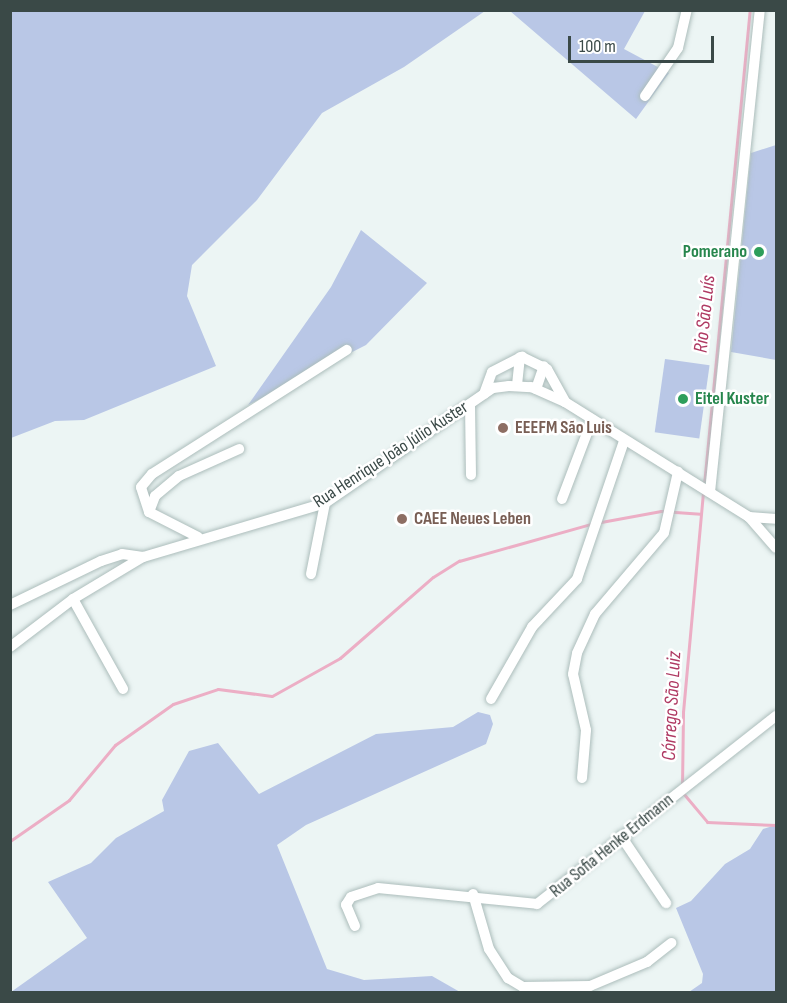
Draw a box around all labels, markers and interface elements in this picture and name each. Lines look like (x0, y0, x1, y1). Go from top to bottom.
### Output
scale bar (571, 24, 716, 62)
text: 100 m (579, 36, 616, 57)
place label: Pomerano (683, 241, 747, 263)
marker: Pomerano (752, 245, 766, 259)
water label: Rio São Luís (689, 274, 721, 354)
place label: Eitel Kuster (695, 388, 769, 410)
marker: Eitel Kuster (676, 392, 690, 406)
street label: Rua Henrique João Júlio Kuster (310, 397, 472, 513)
place label: EEEFM São Luis (515, 417, 612, 439)
marker: EEEFM São Luis (496, 421, 510, 435)
place label: CAEE Neues Leben (414, 508, 531, 530)
marker: CAEE Neues Leben (395, 512, 409, 526)
water label: Córrego São Luiz (657, 651, 687, 761)
street label: Rua Sofia Henke Erdmann (546, 790, 678, 902)

